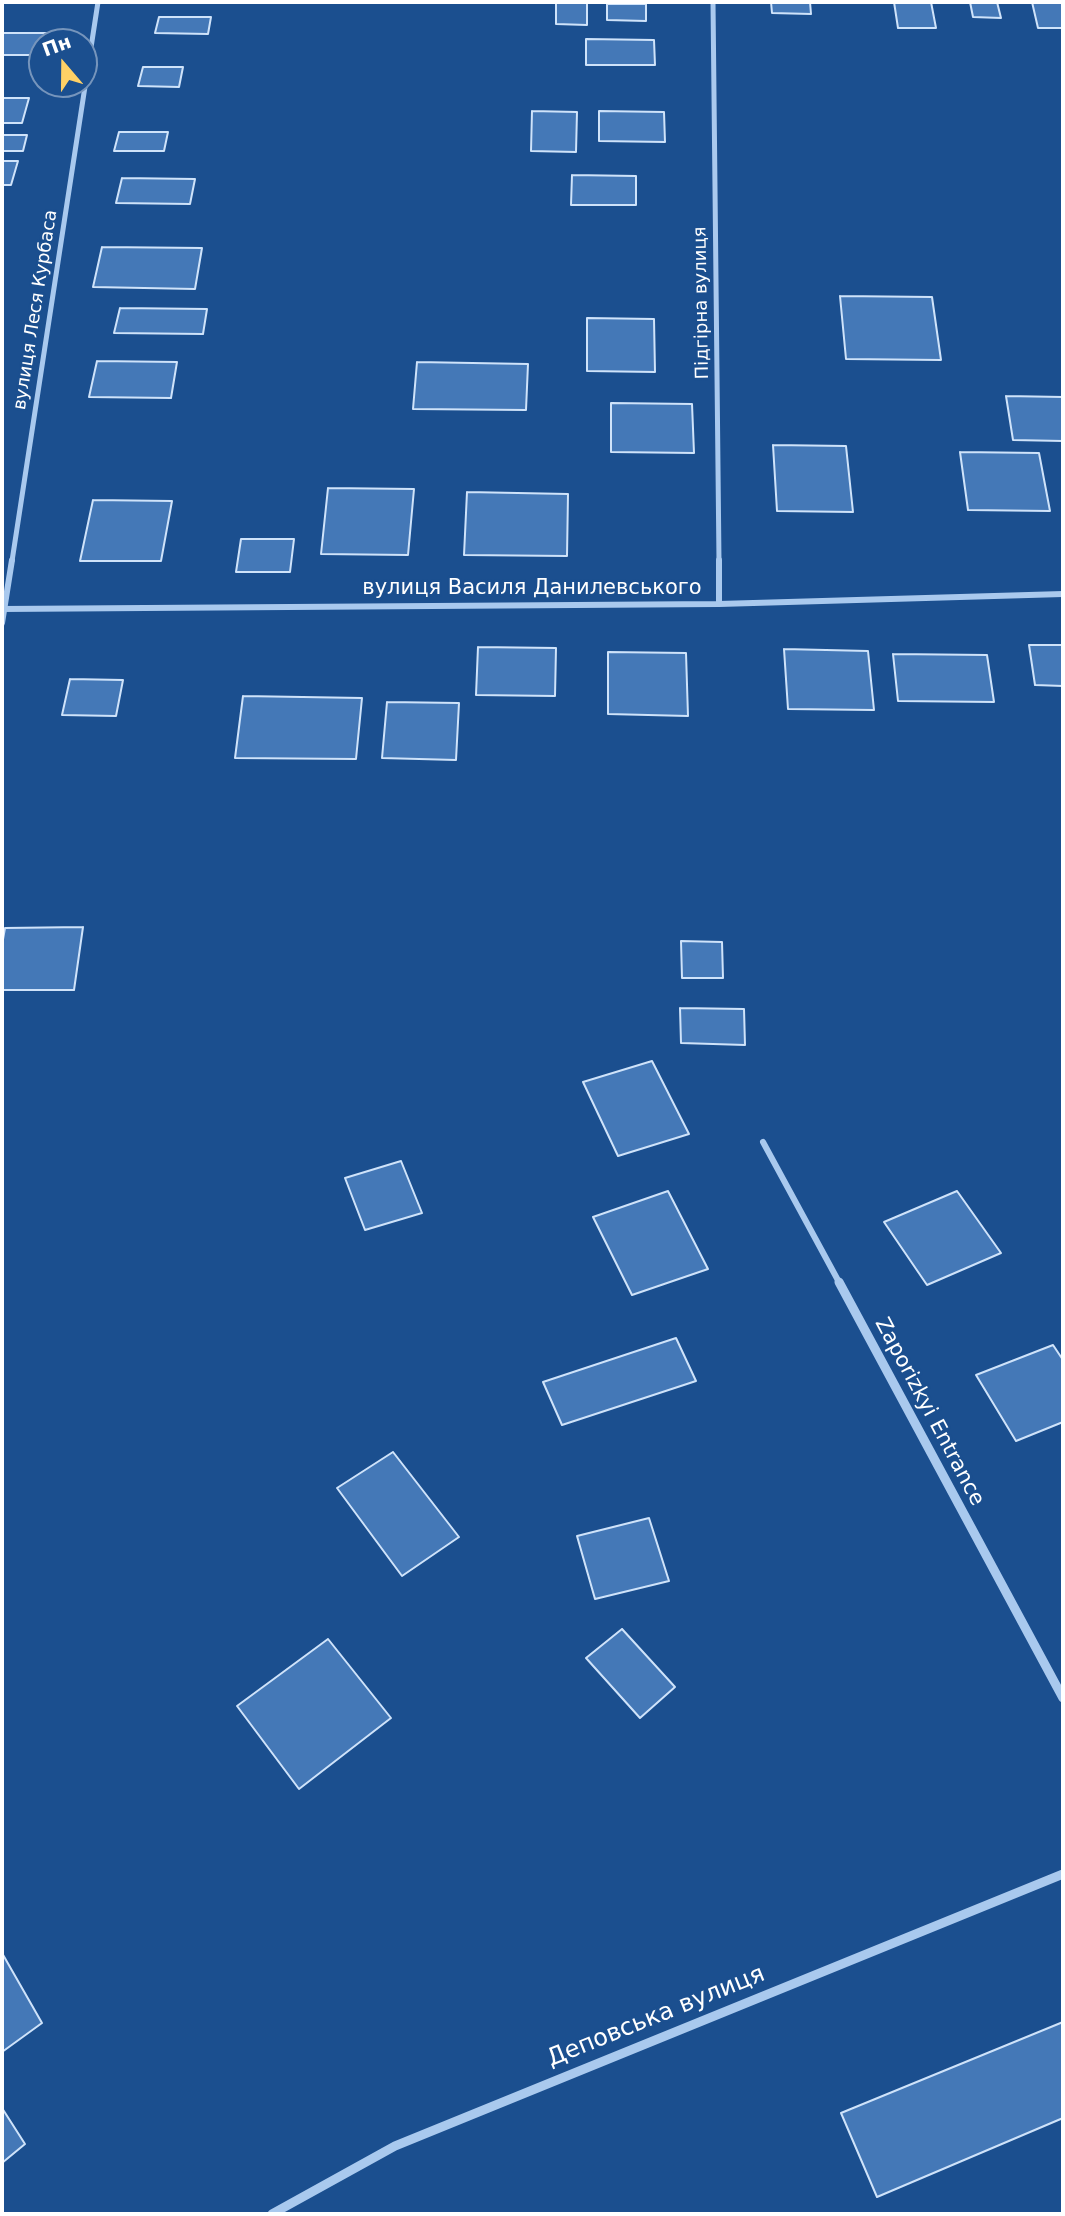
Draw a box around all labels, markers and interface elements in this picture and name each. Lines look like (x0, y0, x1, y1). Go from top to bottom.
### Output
north arrow (28, 28, 98, 98)
text: Пн (39, 30, 74, 60)
street label: вулиця Леся Курбаса (10, 208, 62, 412)
street label: Підгірна вулиця (690, 226, 714, 380)
street label: вулиця Василя Данилевського (362, 576, 702, 602)
street label: Zaporizkyi Entrance (869, 1314, 989, 1510)
street label: Деповська вулиця (543, 1960, 769, 2074)

